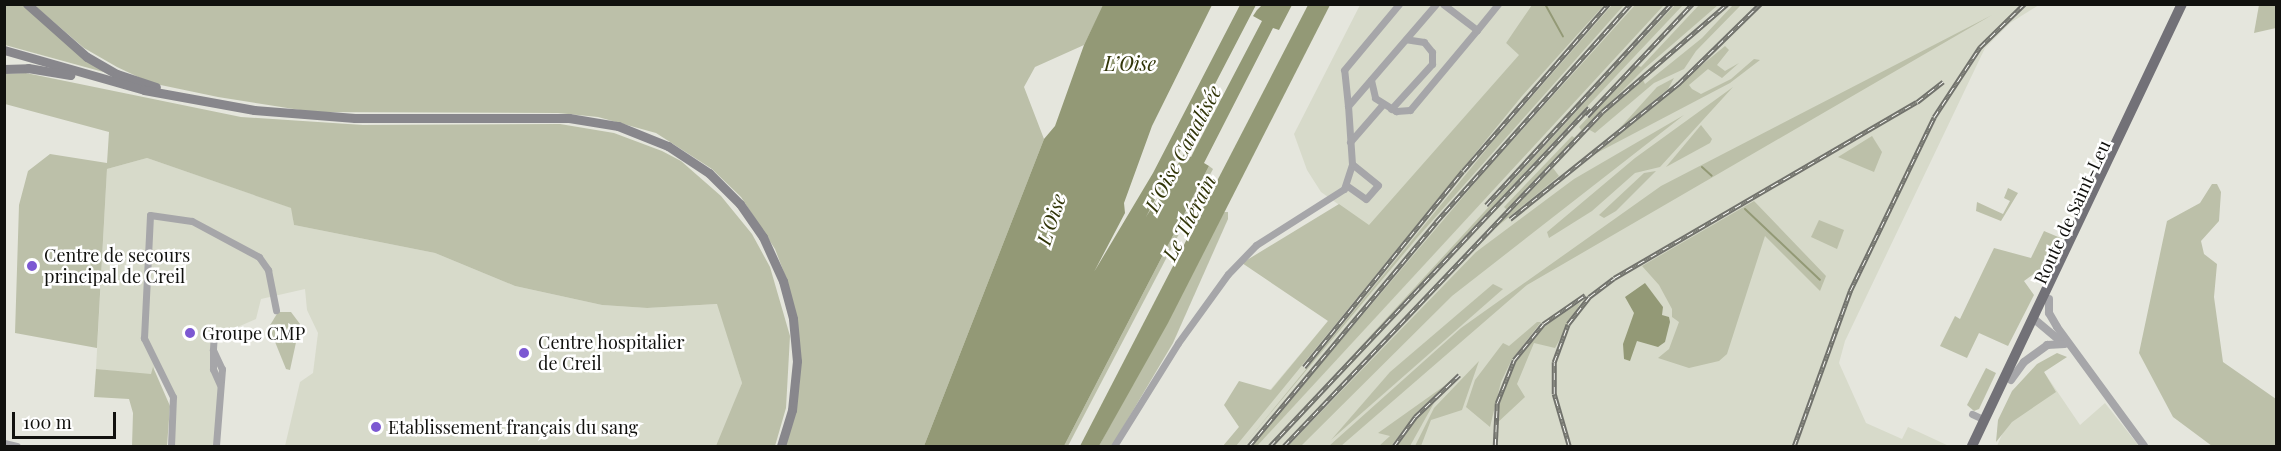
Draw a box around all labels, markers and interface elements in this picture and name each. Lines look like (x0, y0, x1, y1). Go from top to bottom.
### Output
water label: L’Oise (1104, 50, 1156, 74)
water label: L'Oise Canalisée (1139, 81, 1225, 215)
street label: Route de Saint-Leu (2029, 137, 2115, 287)
water label: Le Thérain (1156, 170, 1220, 264)
water label: L'Oise (1031, 190, 1069, 248)
place label: Centre de secours principal de Creil (44, 245, 190, 288)
marker: Centre de secours principal de Creil (25, 259, 39, 273)
place label: Groupe CMP (202, 322, 305, 344)
marker: Groupe CMP (183, 326, 197, 340)
place label: Centre hospitalier de Creil (538, 332, 685, 374)
marker: Centre hospitalier de Creil (515, 344, 533, 362)
scale bar (15, 400, 118, 438)
text: 100 m (23, 410, 72, 434)
place label: Etablissement français du sang (388, 416, 638, 438)
marker: Etablissement français du sang (369, 420, 383, 434)

